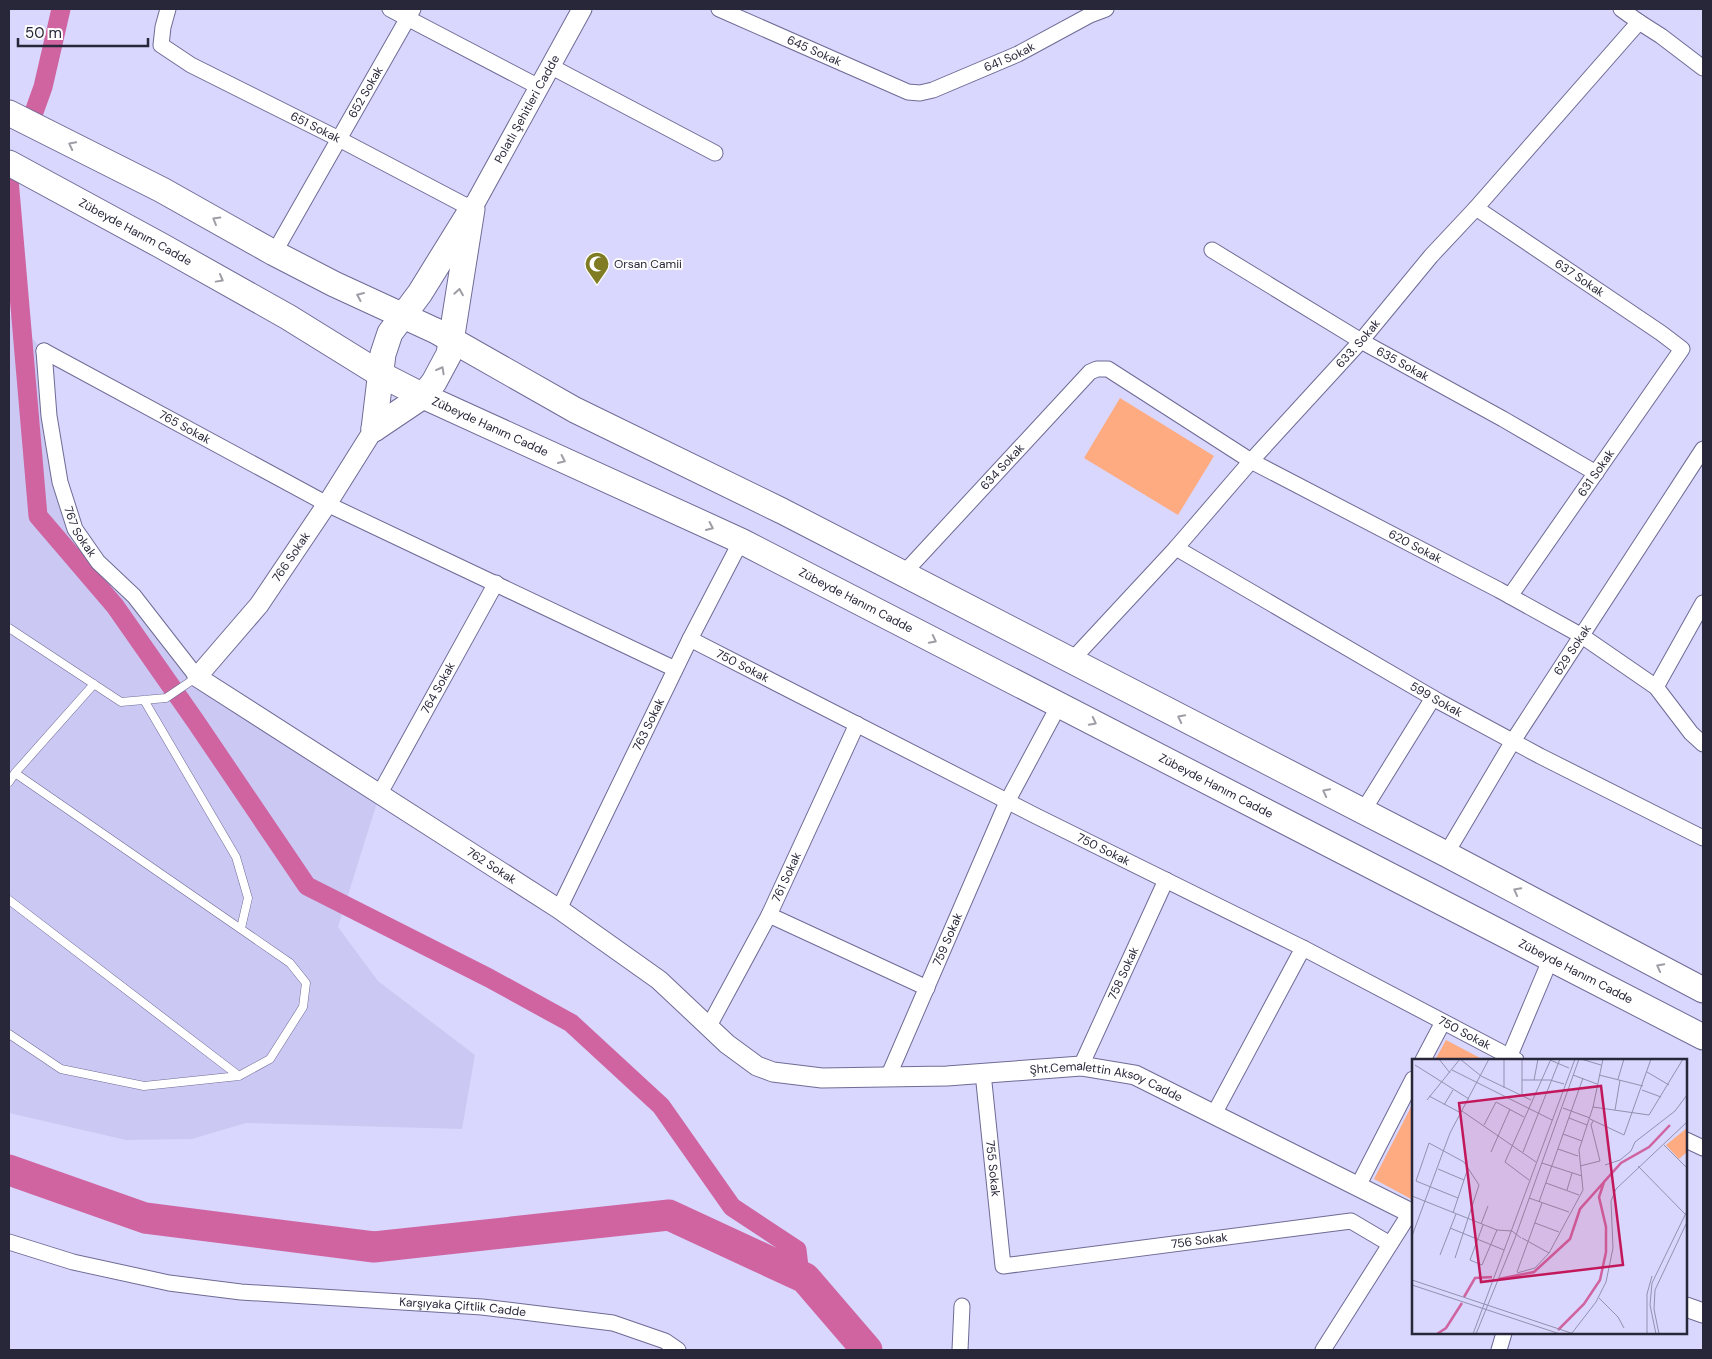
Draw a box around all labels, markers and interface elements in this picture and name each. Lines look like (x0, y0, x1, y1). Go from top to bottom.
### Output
scale bar (18, 15, 148, 47)
text: 50 m (25, 23, 62, 43)
street label: 645 Sokak (784, 32, 844, 70)
street label: 641 Sokak (981, 38, 1038, 76)
street label: Polatlı Şehitleri Cadde (491, 52, 563, 166)
street label: 652 Sokak (344, 63, 387, 121)
street label: 651 Sokak (288, 108, 343, 147)
one-way arrow (68, 141, 77, 151)
street label: Zübeyde Hanım Cadde (76, 195, 195, 269)
one-way arrow (213, 216, 222, 226)
mosque icon: Orsan Camii (584, 251, 610, 285)
street label: 637 Sokak (1552, 255, 1608, 301)
place label: Orsan Camii (614, 256, 682, 272)
one-way arrow (215, 273, 224, 283)
one-way arrow (454, 288, 464, 296)
one-way arrow (356, 291, 365, 302)
street label: 633. Sokak (1332, 316, 1384, 371)
street label: 635 Sokak (1373, 343, 1432, 385)
one-way arrow (435, 366, 445, 375)
street label: Zübeyde Hanım Cadde (429, 393, 551, 460)
street label: 765 Sokak (156, 407, 213, 448)
street label: 634 Sokak (977, 440, 1028, 494)
street label: 631 Sokak (1574, 446, 1618, 500)
one-way arrow (557, 453, 566, 464)
street label: 767 Sokak (60, 504, 100, 560)
one-way arrow (705, 521, 714, 532)
street label: 620 Sokak (1386, 526, 1445, 567)
street label: 766 Sokak (268, 529, 314, 585)
street label: Zübeyde Hanım Cadde (796, 564, 916, 636)
street label: 629 Sokak (1550, 621, 1595, 678)
one-way arrow (928, 634, 937, 644)
street label: 750 Sokak (713, 646, 772, 686)
street label: 764 Sokak (417, 659, 459, 717)
street label: 599 Sokak (1407, 678, 1465, 721)
street label: 763 Sokak (629, 696, 668, 754)
one-way arrow (1177, 714, 1186, 724)
one-way arrow (1088, 716, 1097, 726)
street label: Zübeyde Hanım Cadde (1156, 750, 1276, 822)
one-way arrow (1322, 788, 1331, 798)
street label: 750 Sokak (1074, 829, 1133, 869)
street label: 762 Sokak (463, 844, 519, 888)
street label: 761 Sokak (768, 849, 805, 905)
one-way arrow (1513, 887, 1522, 897)
street label: 759 Sokak (929, 910, 966, 968)
street label: Zübeyde Hanım Cadde (1516, 935, 1636, 1008)
street label: 758 Sokak (1104, 944, 1142, 1002)
one-way arrow (1656, 963, 1665, 973)
street label: 750 Sokak (1435, 1012, 1494, 1053)
street label: Şht.Cemalettin Aksoy Cadde (1029, 1058, 1185, 1106)
inset map (1412, 1059, 1687, 1334)
street label: 755 Sokak (982, 1140, 1004, 1197)
street label: 756 Sokak (1170, 1229, 1229, 1252)
street label: Karşıyaka Çiftlik Cadde (399, 1294, 527, 1320)

